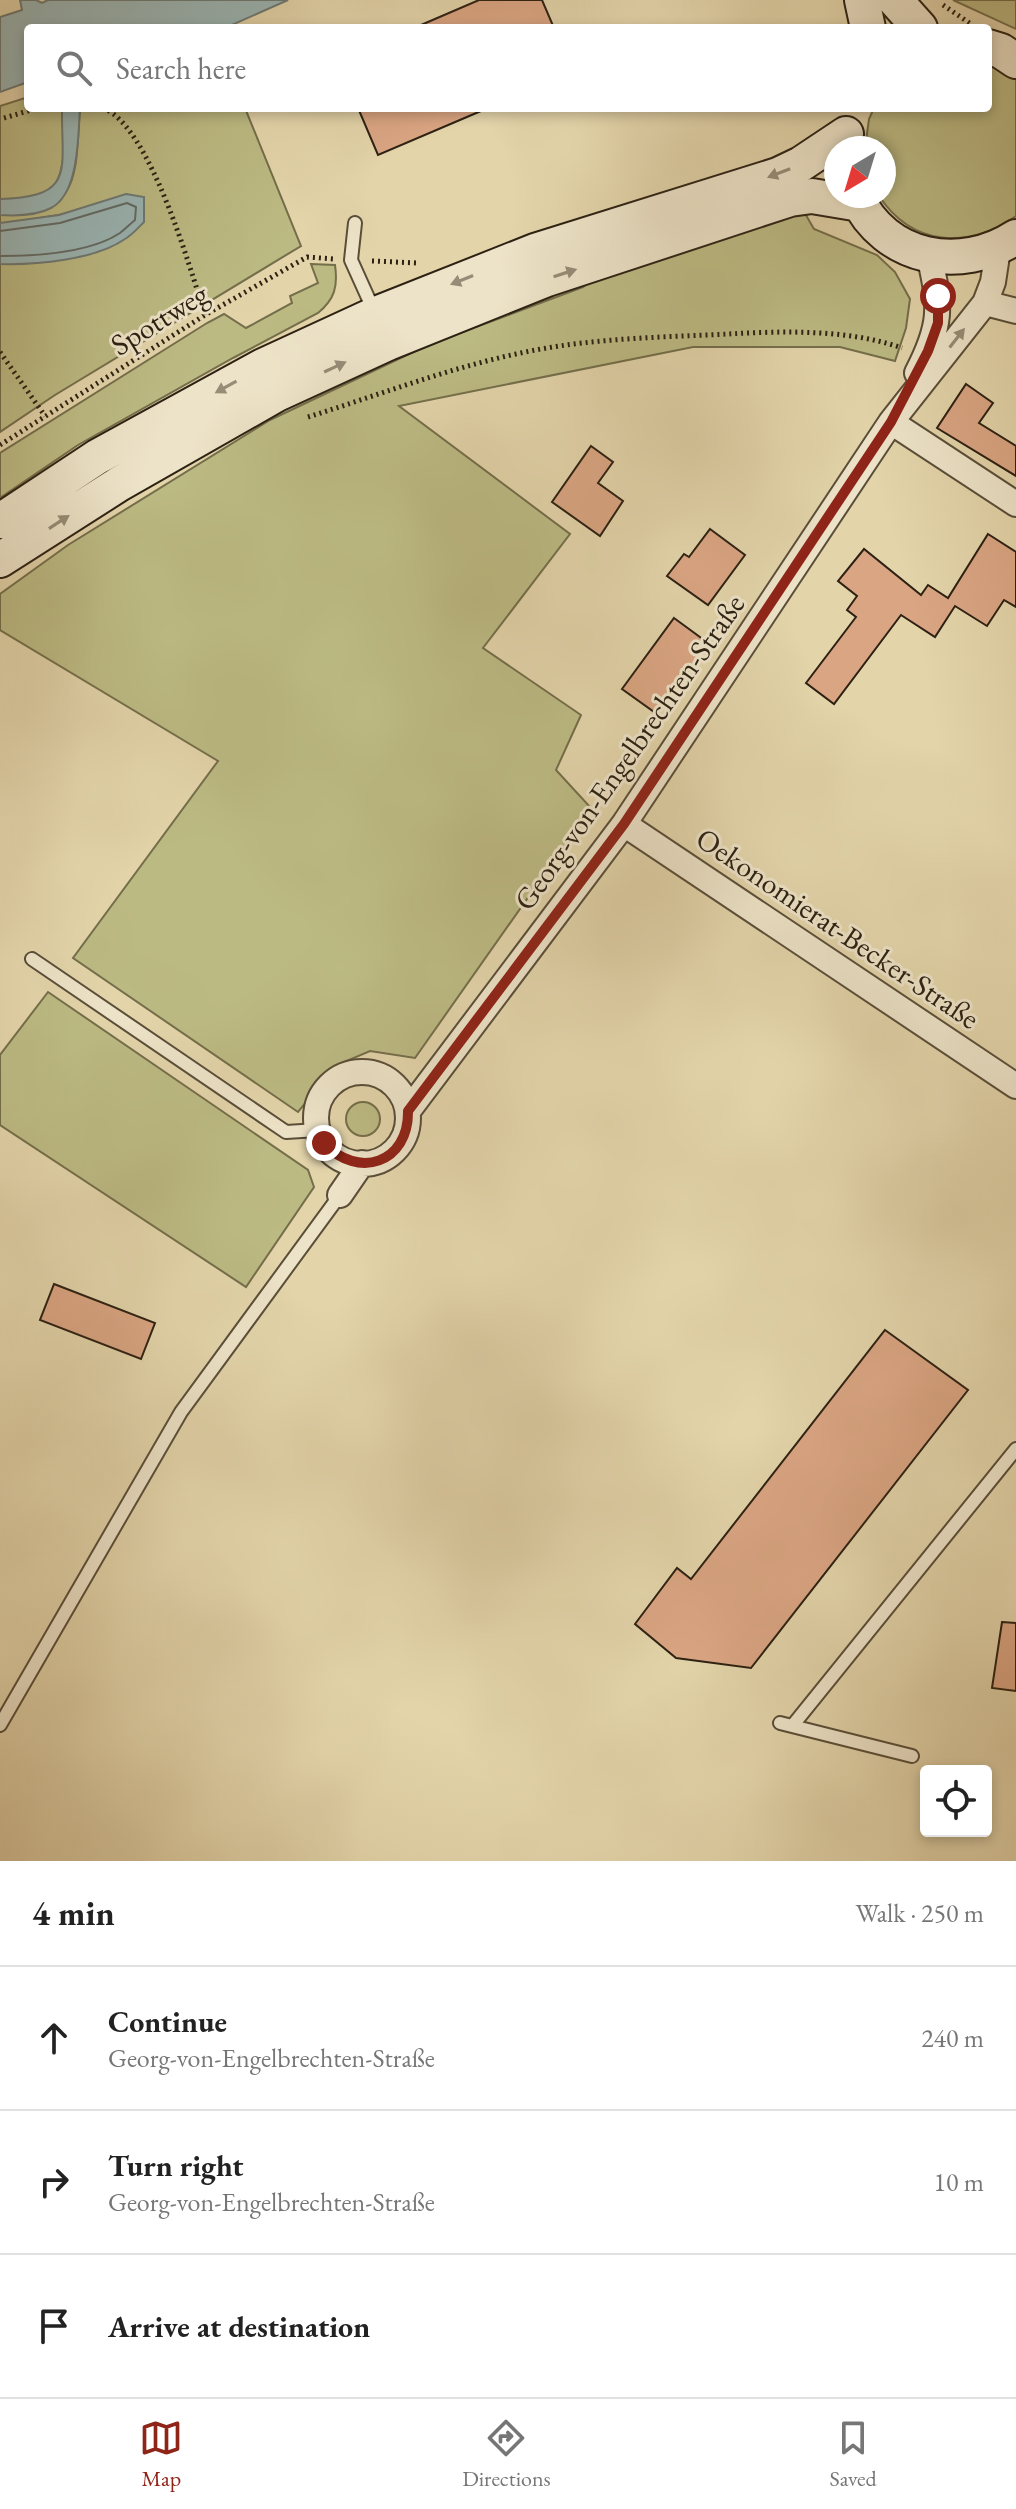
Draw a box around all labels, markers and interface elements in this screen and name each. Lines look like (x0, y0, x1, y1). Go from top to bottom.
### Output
search box (24, 24, 992, 112)
icon: search (52, 46, 96, 90)
text: Search here (116, 49, 246, 88)
north arrow (824, 136, 896, 208)
one-way arrow (767, 167, 791, 180)
one-way arrow (553, 266, 577, 279)
street label: Spottweg (103, 273, 216, 364)
one-way arrow (450, 273, 474, 286)
route start (920, 278, 956, 314)
one-way arrow (948, 328, 964, 348)
one-way arrow (323, 360, 347, 374)
one-way arrow (215, 380, 237, 394)
one-way arrow (49, 515, 70, 530)
street label: Georg-von-Engelbrechten-Straße (505, 586, 753, 918)
street label: Oekonomierat-Becker-Straße (689, 819, 987, 1037)
route end (306, 1125, 342, 1161)
map controls (920, 1765, 992, 1837)
button: locate (920, 1765, 992, 1837)
text: 4 min (32, 1891, 115, 1935)
text: Walk · 250 m (856, 1896, 984, 1930)
text: Continue (108, 2002, 227, 2041)
icon: ahead (32, 2016, 76, 2060)
text: 240 m (921, 2021, 984, 2055)
text: Georg-von-Engelbrechten-Straße (108, 2041, 435, 2075)
text: Turn right (108, 2146, 244, 2185)
icon: right (32, 2160, 76, 2204)
text: 10 m (934, 2165, 984, 2199)
text: Georg-von-Engelbrechten-Straße (108, 2185, 435, 2219)
icon: arrive (32, 2304, 76, 2348)
text: Arrive at destination (108, 2307, 370, 2346)
tab: Map (139, 2416, 183, 2493)
tab: Directions (462, 2416, 551, 2493)
tab: Saved (829, 2416, 877, 2493)

